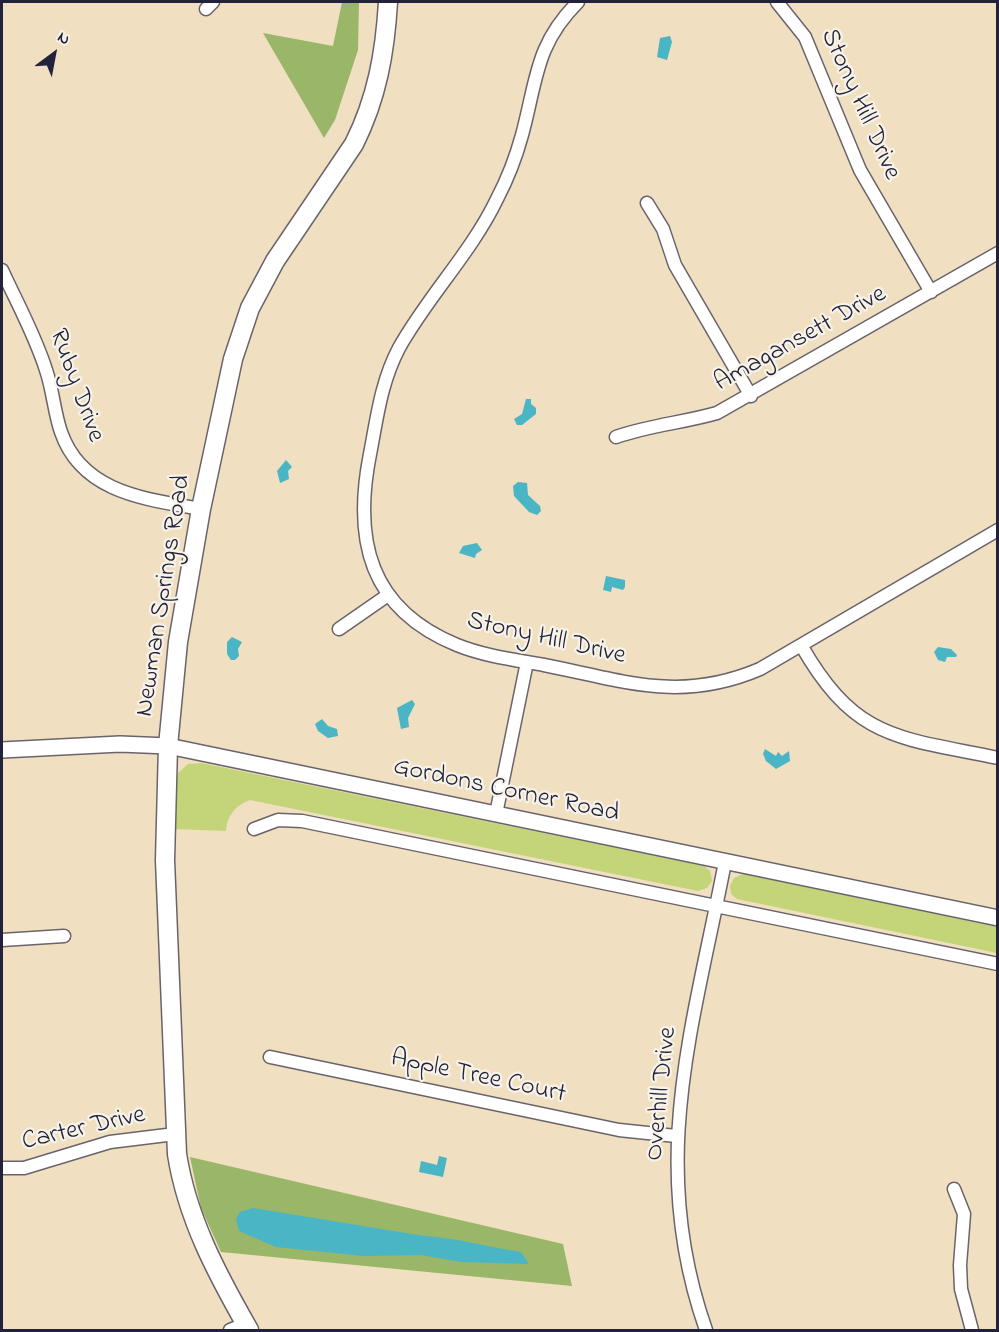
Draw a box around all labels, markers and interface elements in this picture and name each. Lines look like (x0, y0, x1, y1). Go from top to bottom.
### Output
north arrow (24, 24, 84, 84)
street label: Stony Hill Drive (812, 25, 906, 185)
text: N (53, 26, 74, 52)
street label: Amagansett Drive (710, 280, 892, 400)
street label: Ruby Drive (40, 325, 110, 447)
street label: Newman Springs Road (130, 473, 200, 719)
street label: Stony Hill Drive (464, 607, 628, 673)
street label: Gordons Corner Road (390, 753, 622, 831)
street label: Overhill Drive (640, 1026, 686, 1162)
street label: Apple Tree Court (388, 1044, 568, 1112)
street label: Carter Drive (19, 1101, 149, 1159)

